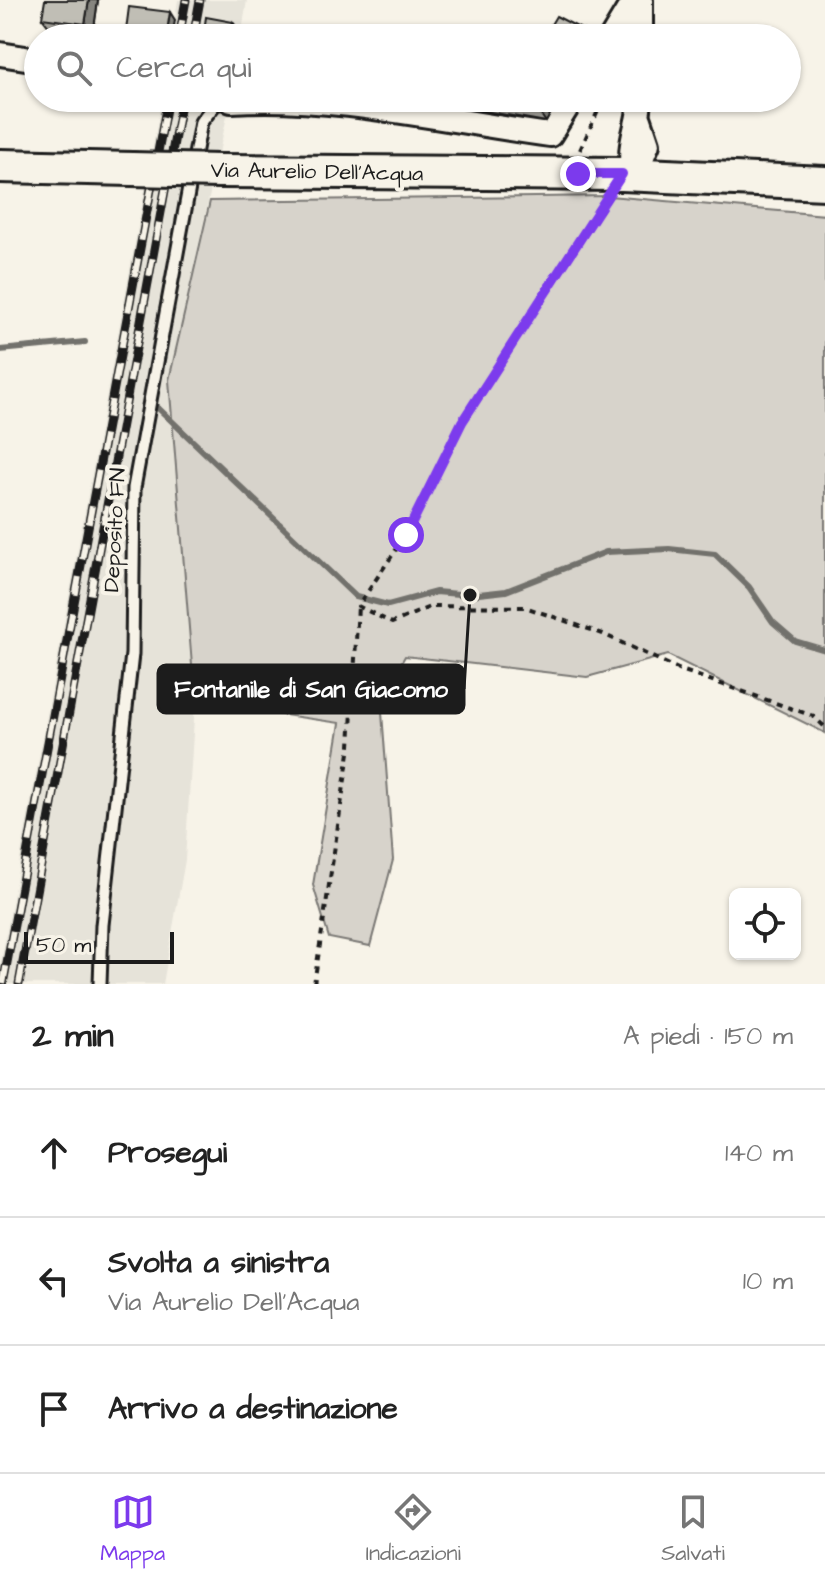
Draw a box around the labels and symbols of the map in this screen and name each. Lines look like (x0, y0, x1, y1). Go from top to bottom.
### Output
street label: Via Aurelio Dell'Acqua (210, 155, 424, 189)
route end (560, 156, 596, 192)
street label: Deposito FN (96, 467, 134, 593)
route start (388, 517, 424, 553)
callout: Fontanile di San Giacomo (158, 665, 464, 713)
text: Fontanile di San Giacomo (174, 673, 449, 707)
scale bar (24, 928, 174, 964)

